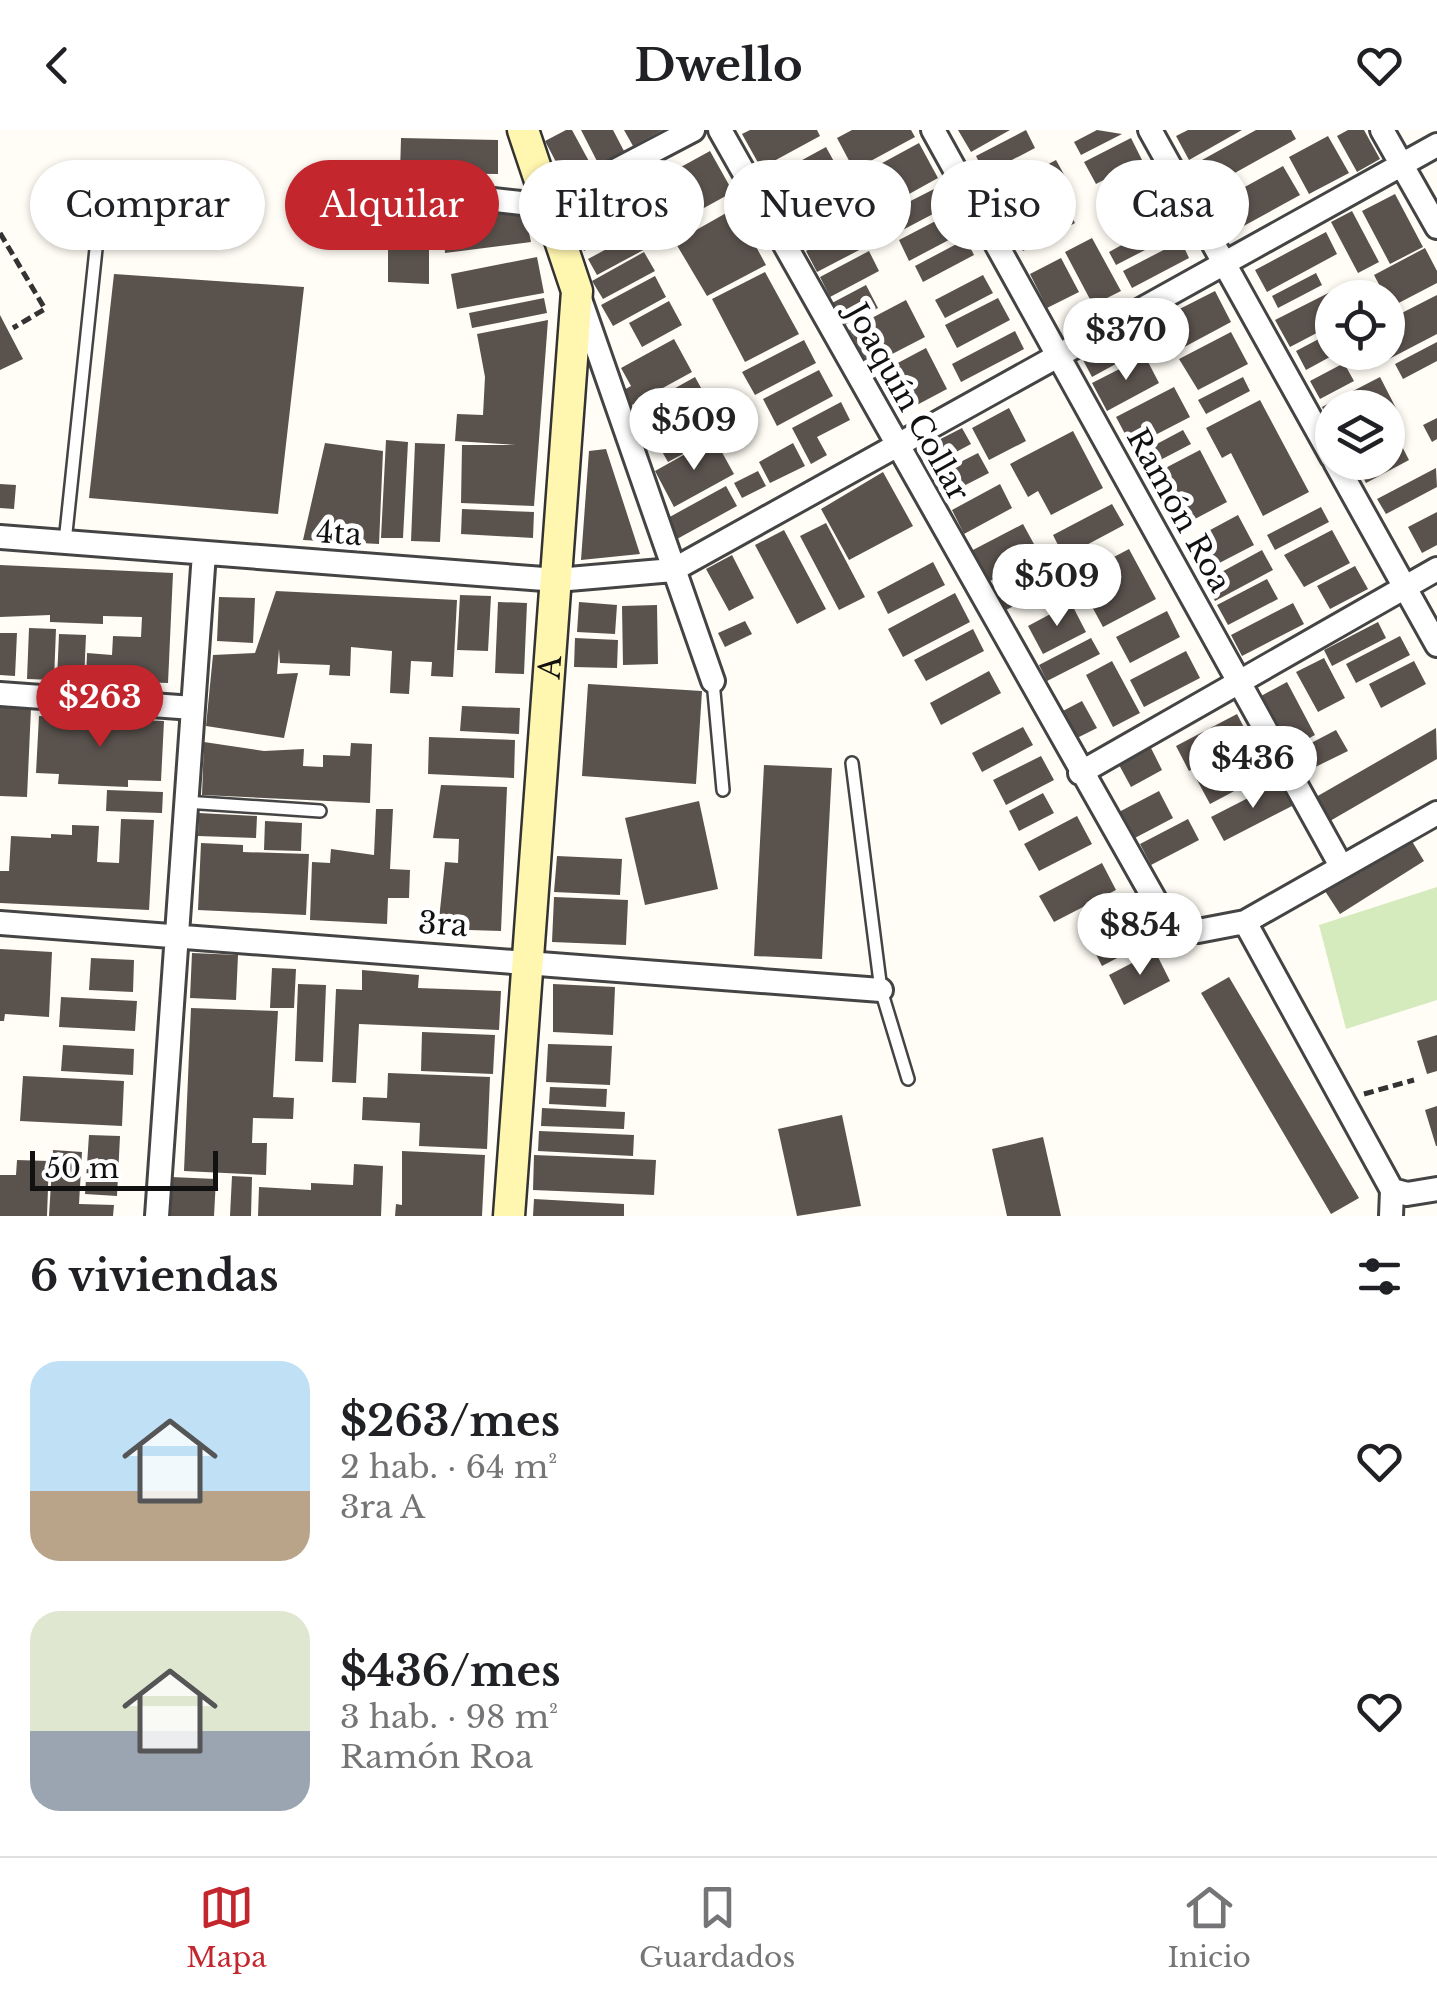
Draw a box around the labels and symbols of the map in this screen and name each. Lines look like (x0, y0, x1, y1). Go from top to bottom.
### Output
street label: Joaquín Collar (836, 293, 978, 508)
pin: $370 (1067, 298, 1185, 383)
pin: $509 (635, 388, 753, 473)
street label: Ramón Roa (1119, 422, 1239, 598)
street label: 4ta (315, 513, 363, 553)
pin: $509 (998, 544, 1116, 629)
street label: A (530, 654, 569, 681)
pin: $263 (41, 665, 159, 750)
pin: $436 (1194, 726, 1312, 811)
pin: $854 (1081, 893, 1199, 978)
street label: 3ra (417, 904, 469, 944)
scale bar (30, 1146, 218, 1190)

